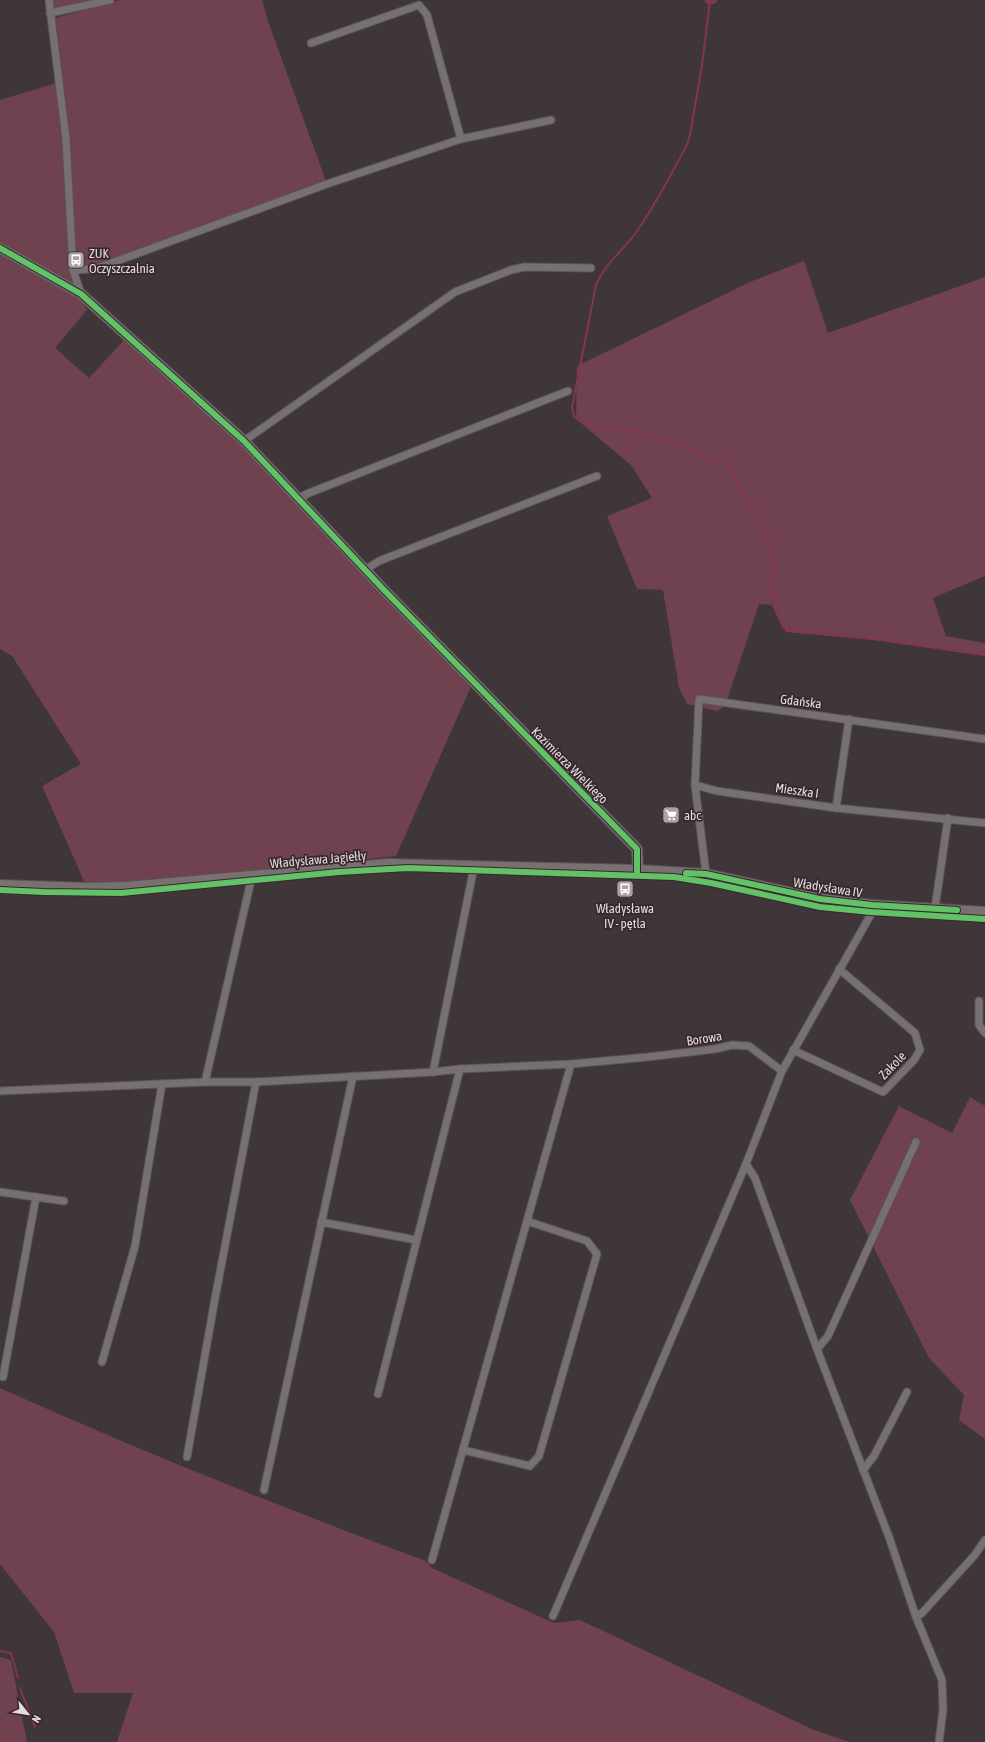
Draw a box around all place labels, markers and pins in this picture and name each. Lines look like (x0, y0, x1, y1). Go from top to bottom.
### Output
place label: ZUK Oczyszczalnia (89, 246, 155, 276)
bus stop icon: ZUK Oczyszczalnia (66, 250, 86, 270)
supermarket icon: abc (661, 805, 681, 825)
place label: abc (684, 808, 701, 823)
bus stop icon: Władysława IV - pętla (615, 879, 635, 899)
place label: Władysława IV - pętla (596, 901, 654, 931)

